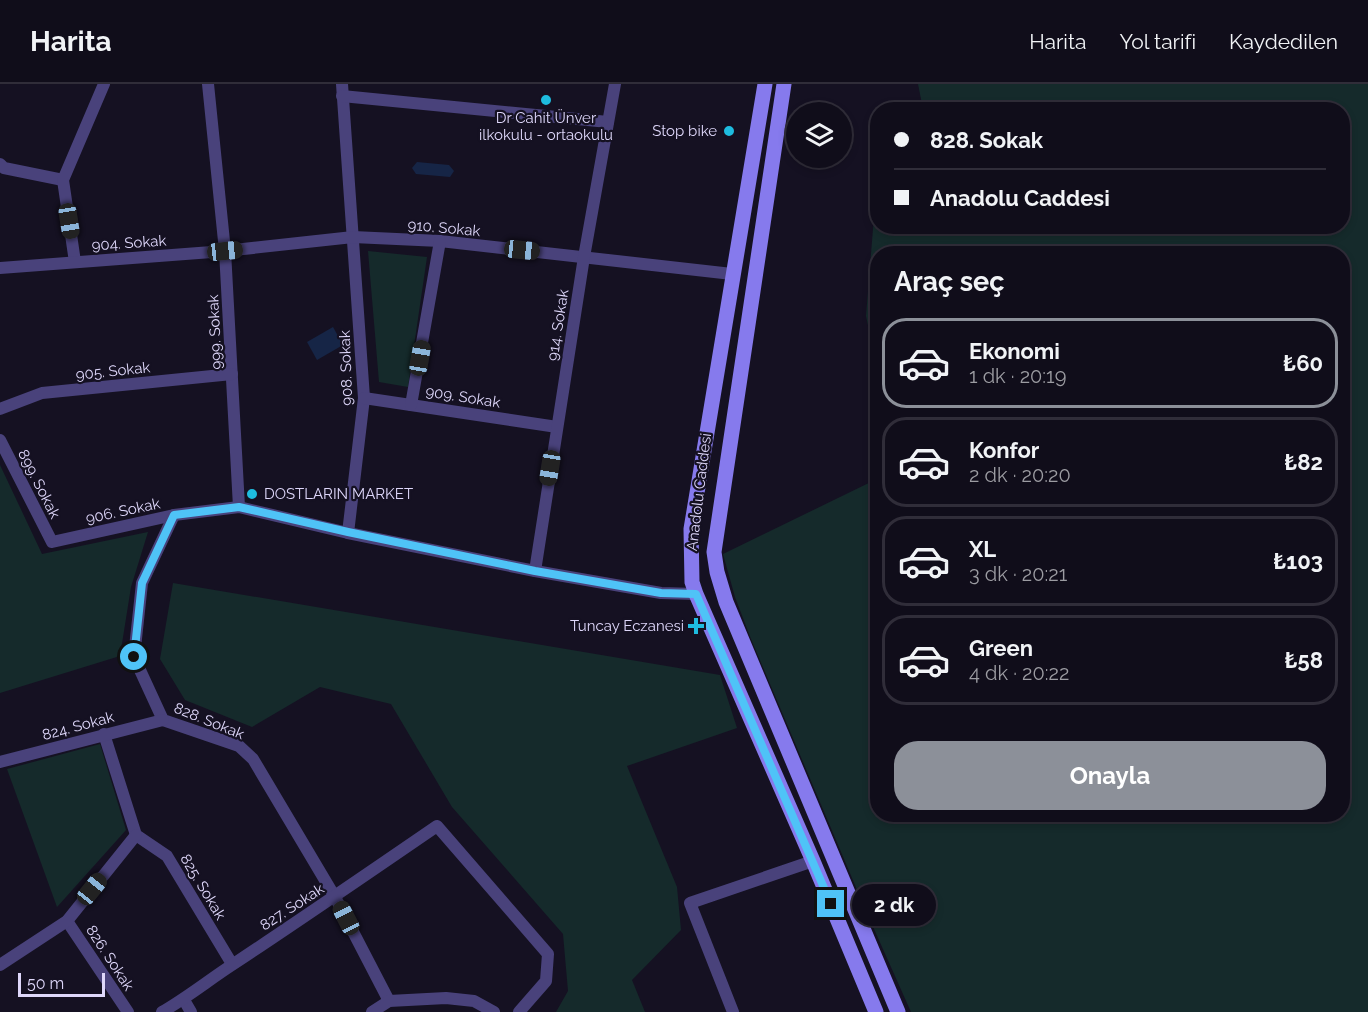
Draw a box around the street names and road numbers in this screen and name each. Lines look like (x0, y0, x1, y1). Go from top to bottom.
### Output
street label: 910. Sokak (407, 216, 481, 240)
street label: 904. Sokak (91, 231, 167, 255)
street label: 914. Sokak (543, 288, 573, 362)
street label: 999. Sokak (204, 294, 226, 370)
street label: 908. Sokak (336, 330, 356, 406)
street label: 905. Sokak (75, 358, 151, 384)
street label: 909. Sokak (424, 382, 502, 412)
street label: Anadolu Caddesi (683, 432, 715, 552)
street label: 899. Sokak (14, 446, 64, 522)
street label: 906. Sokak (84, 494, 162, 528)
street label: 828. Sokak (171, 699, 247, 743)
street label: 824. Sokak (40, 708, 116, 744)
street label: 825. Sokak (176, 851, 230, 923)
street label: 827. Sokak (257, 880, 327, 934)
street label: 826. Sokak (82, 922, 138, 994)

